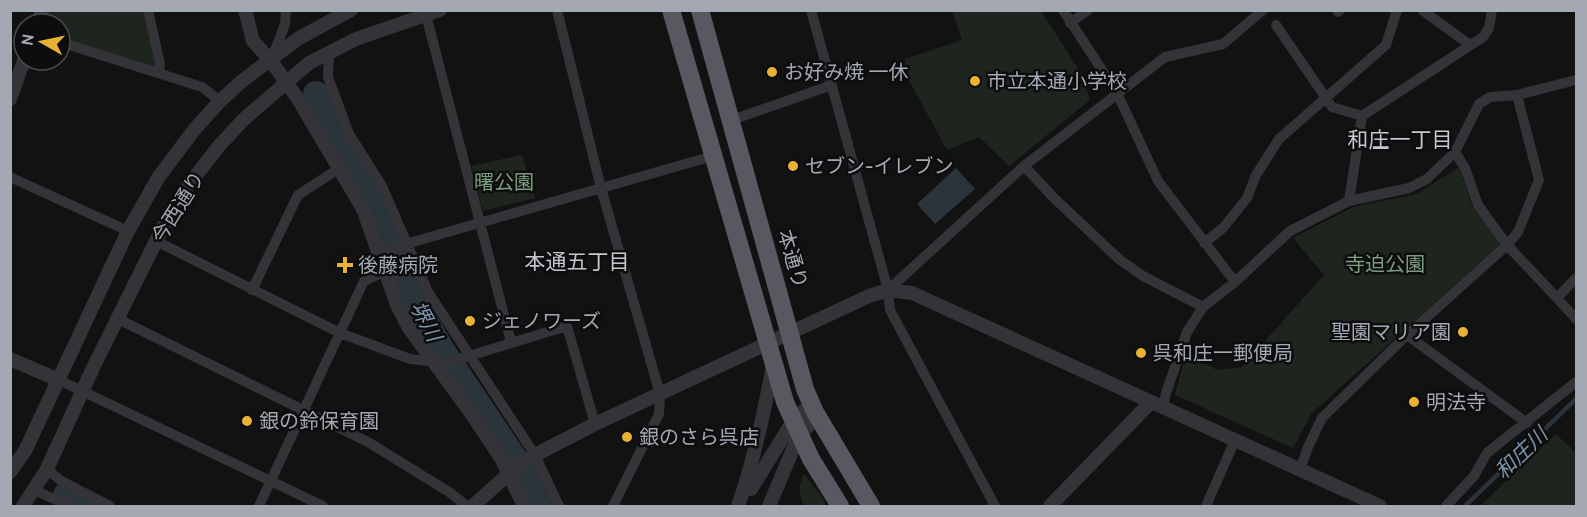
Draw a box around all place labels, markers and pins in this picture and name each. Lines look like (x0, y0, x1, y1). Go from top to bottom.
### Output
place label: お好み焼 一休 (784, 60, 909, 84)
marker: お好み焼 一休 (765, 65, 779, 79)
place label: 市立本通小学校 (987, 69, 1127, 93)
marker: 市立本通小学校 (968, 74, 982, 88)
place label: セブン-イレブン (805, 154, 953, 178)
marker: セブン-イレブン (786, 159, 800, 173)
place label: 後藤病院 (358, 253, 438, 277)
marker: 後藤病院 (336, 256, 354, 274)
place label: ジェノワーズ (482, 309, 601, 333)
marker: ジェノワーズ (463, 314, 477, 328)
place label: 聖園マリア園 (1331, 320, 1451, 344)
marker: 聖園マリア園 (1456, 325, 1470, 339)
place label: 呉和庄一郵便局 (1153, 341, 1293, 365)
marker: 呉和庄一郵便局 (1134, 346, 1148, 360)
place label: 明法寺 (1426, 390, 1486, 414)
marker: 明法寺 (1407, 395, 1421, 409)
place label: 銀の鈴保育園 (259, 409, 379, 433)
marker: 銀の鈴保育園 (240, 414, 254, 428)
place label: 銀のさら呉店 (639, 425, 759, 449)
marker: 銀のさら呉店 (620, 430, 634, 444)

